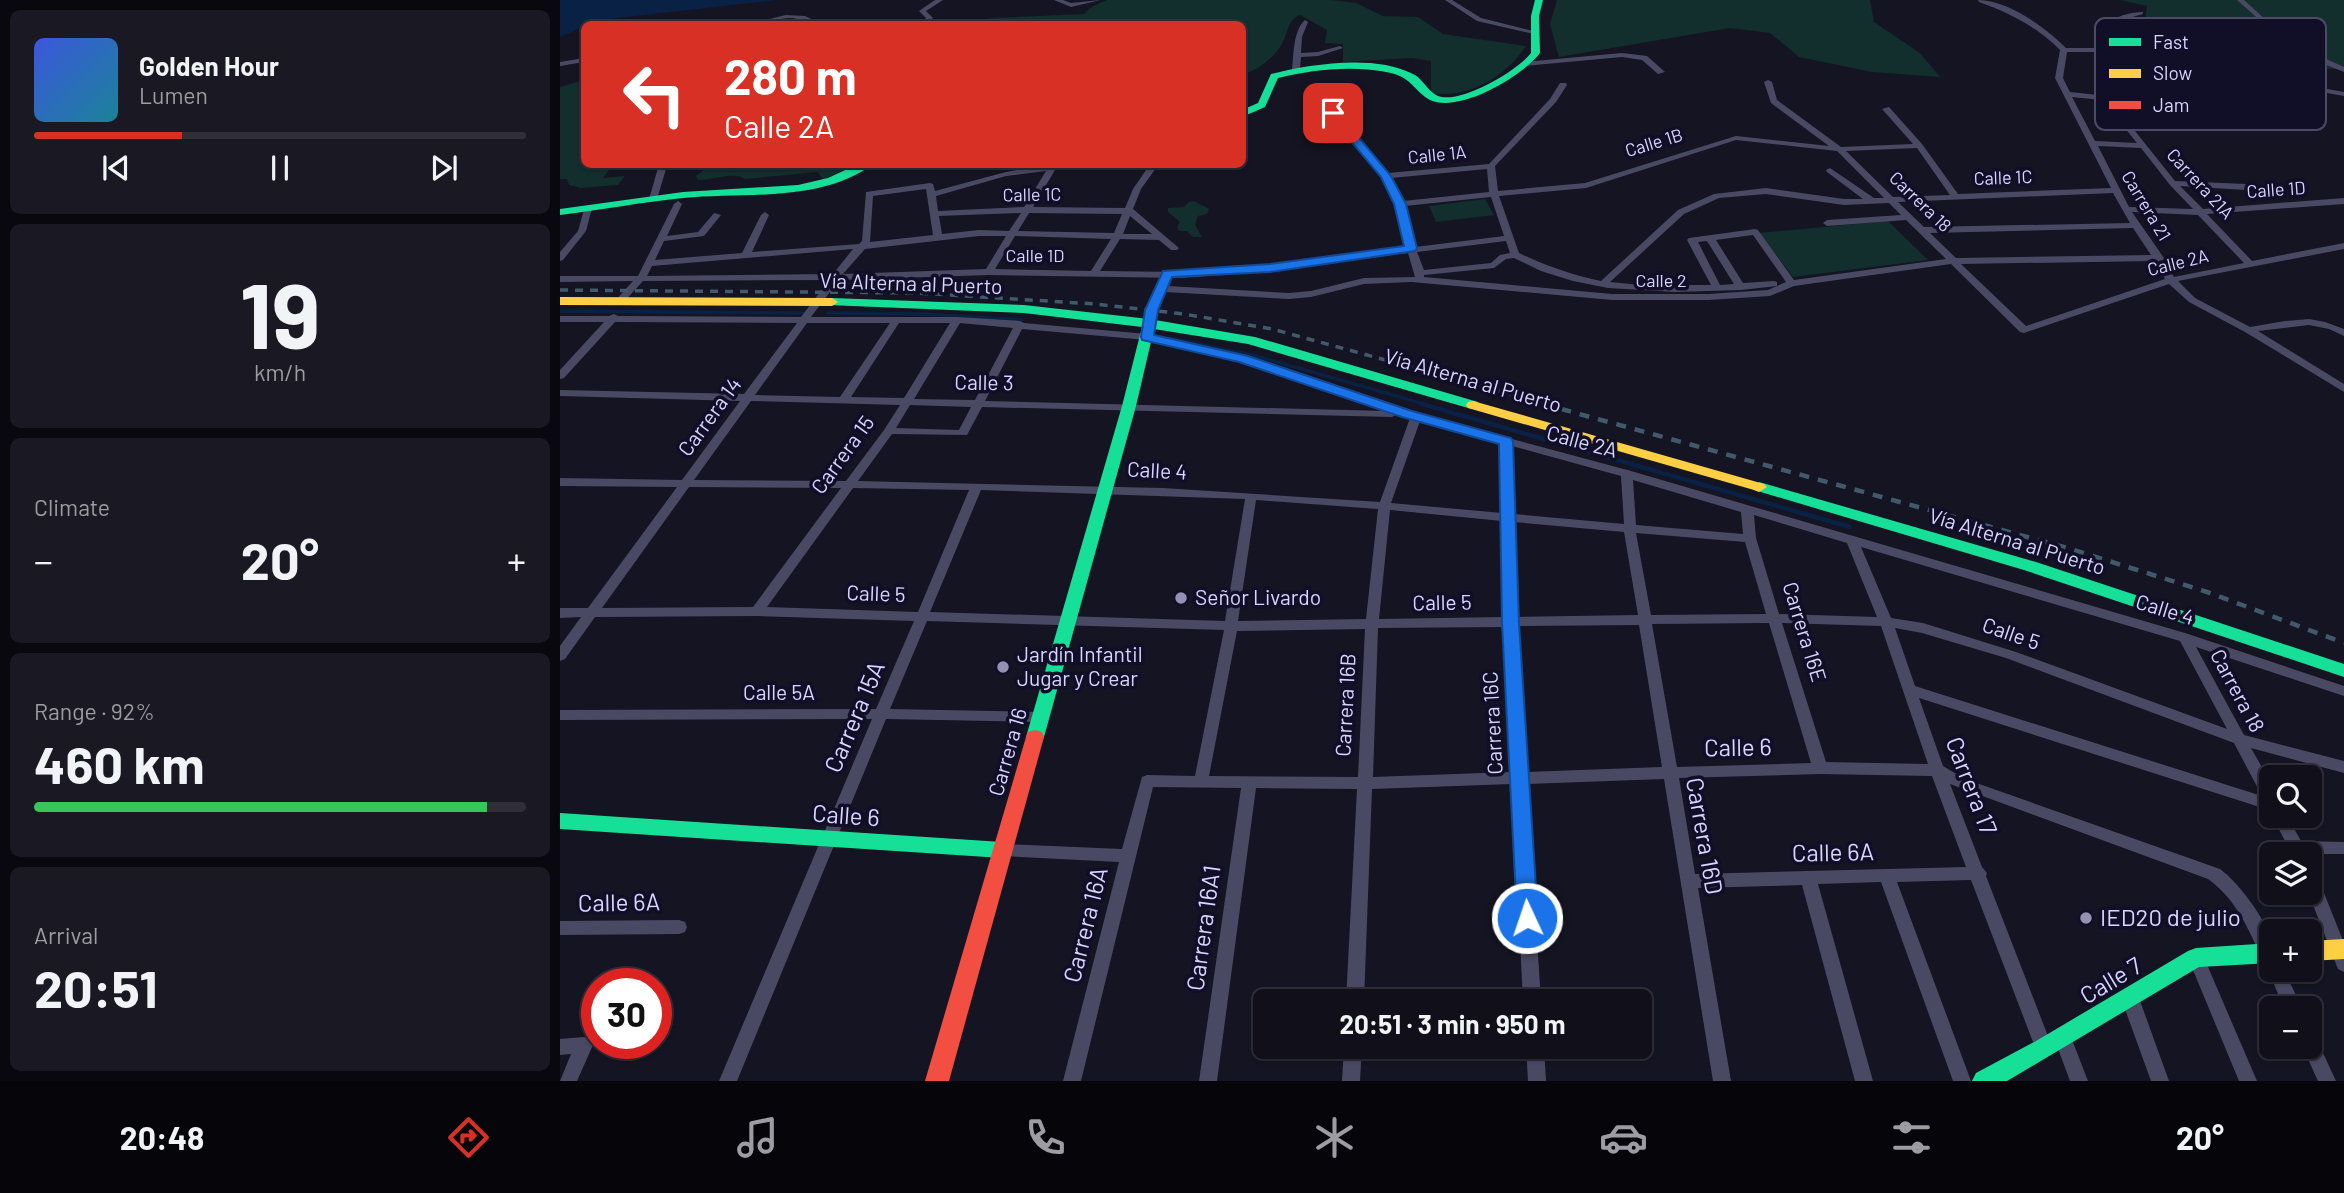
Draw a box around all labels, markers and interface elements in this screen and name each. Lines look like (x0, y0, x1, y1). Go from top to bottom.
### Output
legend (2095, 18, 2326, 130)
text: Fast (2153, 30, 2189, 53)
text: 280 m (724, 46, 857, 105)
icon: left (609, 49, 700, 140)
text: Golden Hour (139, 50, 279, 81)
text: Slow (2153, 61, 2192, 84)
text: Lumen (139, 81, 208, 109)
pin (1303, 83, 1363, 143)
text: Jam (2153, 93, 2189, 116)
icon: arrive (1314, 94, 1352, 132)
text: Calle 2A (724, 106, 834, 144)
street label: Calle 1B (1622, 123, 1685, 161)
street label: Calle 1A (1407, 140, 1467, 168)
street label: Carrera 21A (2162, 143, 2239, 223)
icon: previous (97, 149, 135, 187)
icon: pause (261, 149, 299, 187)
icon: next (425, 149, 463, 187)
street label: Calle 1C (1973, 165, 2033, 189)
street label: Carrera 18 (1885, 166, 1956, 236)
street label: Carrera 21 (2117, 167, 2176, 244)
street label: Calle 1D (2246, 176, 2306, 202)
street label: Calle 1C (1002, 182, 1062, 206)
street label: Calle 1D (1006, 244, 1064, 266)
street label: Calle 2A (2145, 244, 2211, 280)
text: 19 (240, 258, 320, 367)
street label: Vía Alterna al Puerto (819, 267, 1003, 298)
street label: Calle 2 (1635, 269, 1687, 291)
street label: Vía Alterna al Puerto (1382, 342, 1565, 417)
text: km/h (254, 358, 306, 386)
street label: Calle 3 (954, 368, 1014, 395)
street label: Carrera 14 (672, 372, 746, 460)
street label: Carrera 15 (805, 410, 878, 498)
street label: Calle 2A (1544, 419, 1621, 462)
street label: Calle 4 (1126, 455, 1188, 484)
text: Climate (34, 493, 110, 521)
street label: Vía Alterna al Puerto (1926, 502, 2109, 579)
text: 20° (241, 528, 319, 590)
text: − (34, 537, 53, 583)
text: + (507, 537, 526, 583)
street label: Calle 5 (846, 579, 906, 606)
street label: Carrera 16E (1778, 579, 1832, 685)
place label: Señor Livardo (1195, 584, 1321, 609)
street label: Calle 5 (1412, 588, 1472, 615)
street label: Calle 4 (2133, 588, 2198, 629)
marker: Señor Livardo (1173, 590, 1189, 606)
street label: Calle 5 (1979, 611, 2044, 654)
place label: Jardín Infantil Jugar y Crear (1017, 641, 1143, 690)
street label: Carrera 18 (2206, 644, 2271, 736)
street label: Carrera 16B (1329, 653, 1360, 757)
street label: Carrera 15A (817, 656, 890, 776)
marker: Jardín Infantil Jugar y Crear (995, 659, 1011, 675)
street label: Carrera 16C (1476, 671, 1507, 775)
street label: Calle 5A (743, 679, 815, 704)
text: Range · 92% (34, 697, 155, 725)
street label: Carrera 16 (982, 705, 1031, 798)
street label: Calle 6 (1704, 731, 1772, 762)
text: 460 km (34, 732, 205, 794)
street label: Carrera 17 (1941, 733, 2004, 838)
map controls (2259, 765, 2322, 1059)
button: search (2259, 765, 2322, 828)
street label: Carrera 16D (1681, 775, 1730, 896)
street label: Calle 6 (811, 798, 881, 831)
street label: Calle 6A (1792, 836, 1874, 867)
button: layers (2259, 842, 2322, 905)
street label: Carrera 16A1 (1179, 863, 1226, 992)
street label: Carrera 16A (1056, 864, 1113, 985)
position arrow (1490, 881, 1564, 955)
street label: Calle 6A (578, 886, 660, 917)
place label: IED20 de julio (2100, 902, 2241, 931)
marker: IED20 de julio (2078, 910, 2094, 926)
button: + (2259, 919, 2322, 982)
text: Arrival (34, 921, 98, 949)
street label: Calle 7 (2074, 950, 2146, 1009)
text: 20:51 (34, 956, 158, 1018)
speed limit sign: 30 (581, 968, 672, 1059)
button: − (2259, 996, 2322, 1059)
text: 20:51 · 3 min · 950 m (1339, 1008, 1566, 1039)
icon: directions (444, 1113, 493, 1162)
icon: music (733, 1113, 782, 1162)
icon: phone (1021, 1113, 1070, 1162)
icon: climate (1310, 1113, 1359, 1162)
icon: car (1599, 1113, 1648, 1162)
icon: filters (1887, 1113, 1936, 1162)
text: 20:48 (120, 1118, 204, 1156)
text: 20° (2176, 1118, 2224, 1156)

